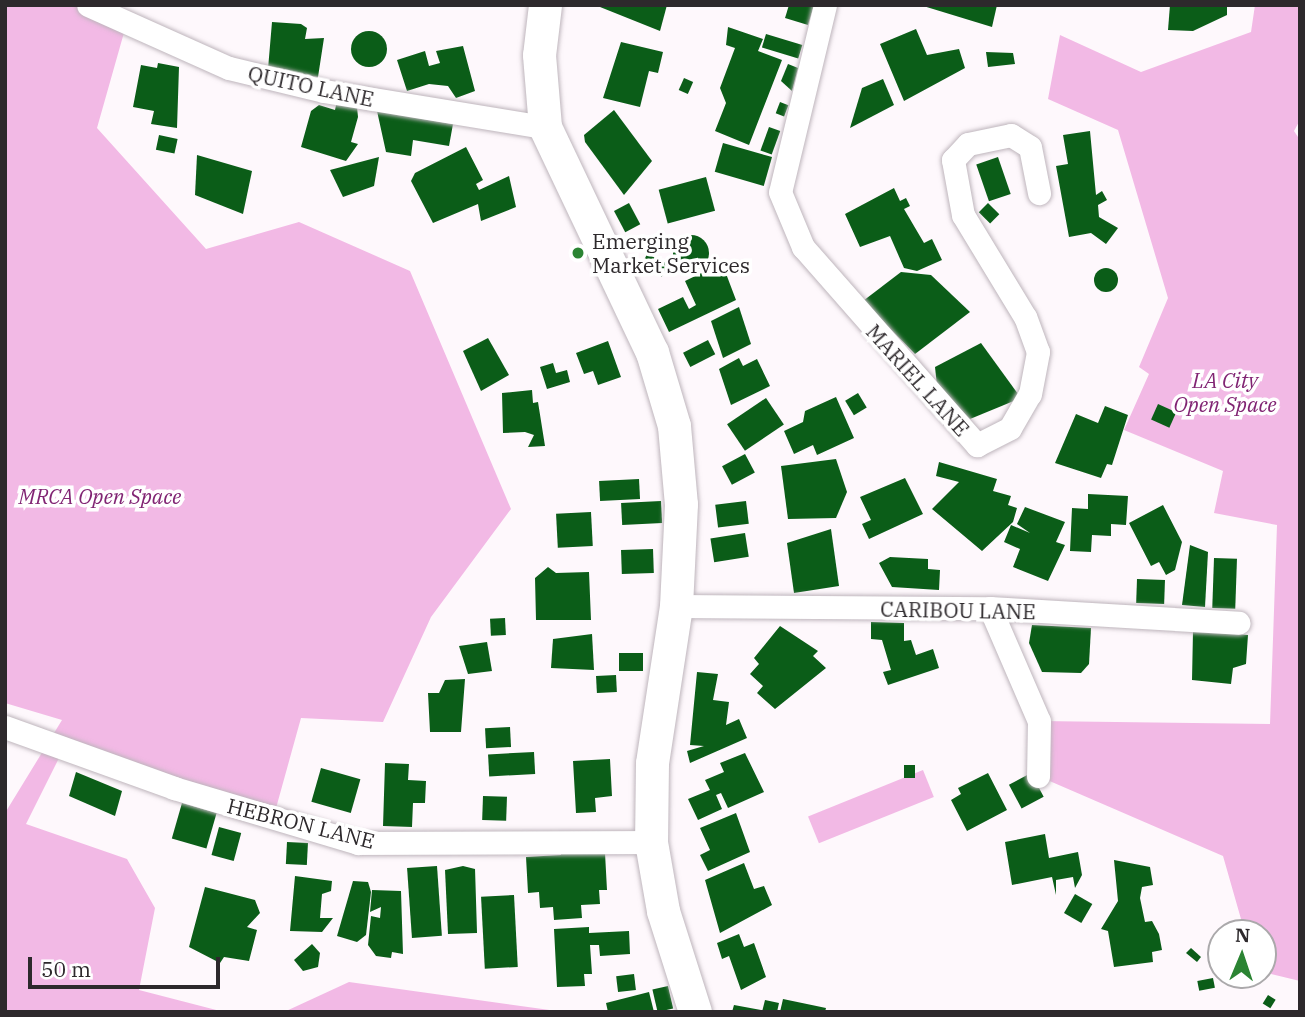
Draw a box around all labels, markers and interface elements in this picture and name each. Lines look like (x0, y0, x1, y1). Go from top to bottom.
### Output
street label: QUITO LANE (246, 60, 376, 112)
place label: Emerging Market Services (592, 228, 750, 278)
marker: Emerging Market Services (570, 245, 586, 261)
street label: MARIEL LANE (861, 319, 975, 441)
park label: LA City Open Space (1173, 367, 1277, 417)
park label: MRCA Open Space (19, 483, 181, 509)
street label: CARIBOU LANE (880, 596, 1036, 624)
street label: HEBRON LANE (225, 792, 377, 854)
north arrow (1207, 919, 1277, 989)
text: N (1235, 923, 1251, 947)
scale bar (32, 944, 224, 988)
text: 50 m (41, 955, 91, 983)

